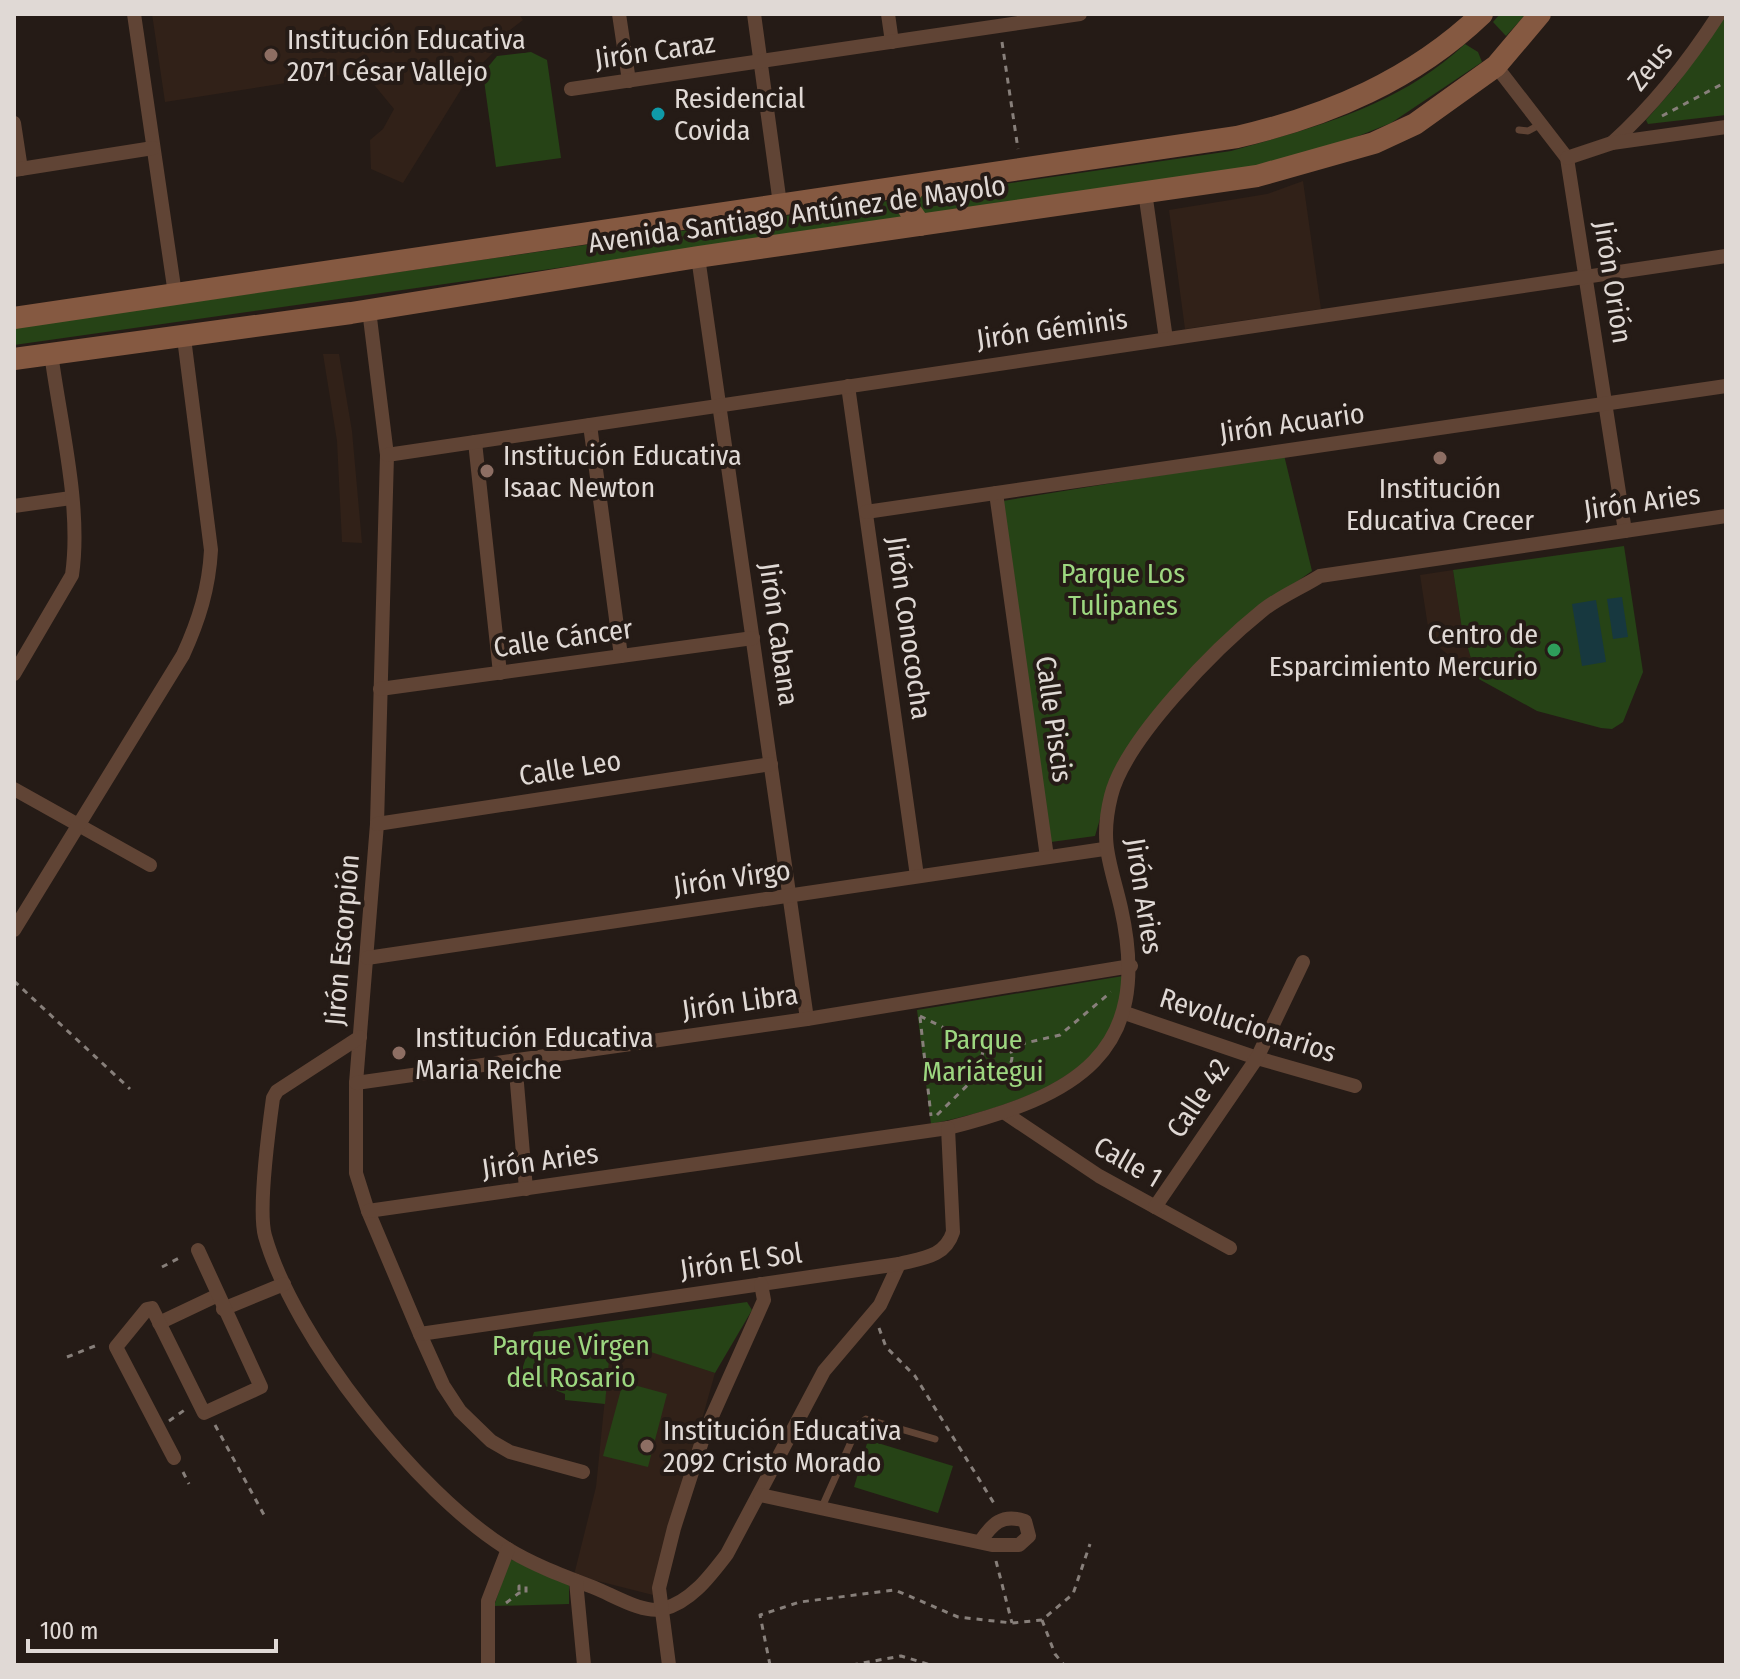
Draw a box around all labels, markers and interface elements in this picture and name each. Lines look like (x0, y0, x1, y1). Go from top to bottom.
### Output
place label: Institución Educativa 2071 César Vallejo (287, 23, 526, 88)
street label: Jirón Caraz (593, 26, 717, 76)
street label: Zeus (1620, 35, 1680, 97)
marker: Institución Educativa 2071 César Vallejo (262, 46, 280, 64)
place label: Residencial Covida (674, 82, 805, 147)
marker: Residencial Covida (649, 105, 667, 123)
street label: Avenida Santiago Antúnez de Mayolo (586, 168, 1008, 260)
street label: Jirón Orión (1587, 218, 1639, 346)
street label: Jirón Géminis (974, 302, 1130, 356)
street label: Jirón Acuario (1217, 396, 1367, 450)
place label: Institución Educativa Isaac Newton (503, 439, 742, 504)
marker: Institución Educativa Crecer (1431, 449, 1449, 467)
marker: Institución Educativa Isaac Newton (478, 462, 496, 480)
place label: Institución Educativa Crecer (1346, 472, 1534, 537)
street label: Jirón Aries (1582, 478, 1702, 526)
street label: Jirón Conococha (880, 534, 938, 722)
park label: Parque Los Tulipanes (1061, 557, 1185, 622)
street label: Jirón Cabana (753, 560, 805, 708)
street label: Calle Cáncer (491, 612, 635, 664)
place label: Centro de Esparcimiento Mercurio (1269, 618, 1538, 683)
marker: Centro de Esparcimiento Mercurio (1545, 641, 1563, 659)
street label: Calle Piscis (1029, 654, 1079, 784)
street label: Calle Leo (517, 744, 623, 792)
street label: Jirón Aries (1119, 836, 1169, 956)
street label: Jirón Escorpión (318, 853, 366, 1027)
street label: Jirón Virgo (671, 853, 793, 903)
street label: Jirón Libra (680, 978, 800, 1026)
street label: Revolucionarios (1156, 981, 1340, 1069)
place label: Institución Educativa Maria Reiche (415, 1021, 654, 1086)
park label: Parque Mariátegui (922, 1023, 1044, 1088)
marker: Institución Educativa Maria Reiche (390, 1044, 408, 1062)
street label: Calle 42 (1160, 1052, 1236, 1144)
street label: Calle 1 (1088, 1129, 1168, 1195)
street label: Jirón Aries (480, 1137, 600, 1185)
street label: Jirón El Sol (678, 1236, 804, 1286)
park label: Parque Virgen del Rosario (492, 1329, 650, 1394)
place label: Institución Educativa 2092 Cristo Morado (663, 1414, 902, 1479)
marker: Institución Educativa 2092 Cristo Morado (638, 1437, 656, 1455)
scale bar (28, 1603, 276, 1653)
text: 100 m (40, 1617, 98, 1645)

